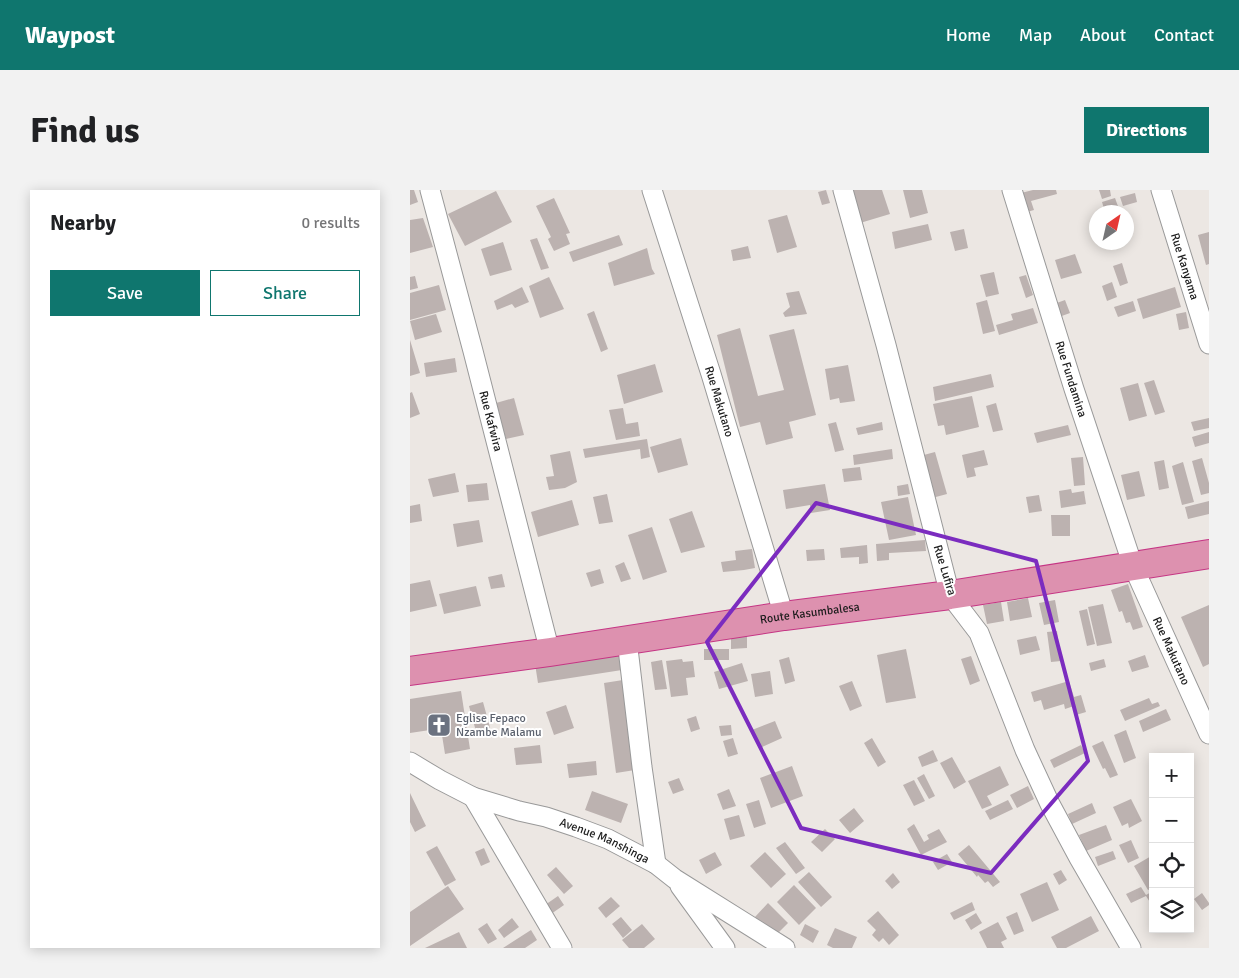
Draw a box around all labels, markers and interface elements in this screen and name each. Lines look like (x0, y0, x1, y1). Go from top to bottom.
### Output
text: Waypost (25, 20, 115, 50)
text: Home (946, 24, 991, 46)
text: Map (1019, 24, 1052, 46)
text: About (1080, 24, 1126, 46)
text: Contact (1154, 24, 1214, 46)
button: Directions (1084, 107, 1209, 153)
text: Find us (30, 109, 140, 152)
north arrow (1089, 205, 1134, 250)
text: Nearby (50, 210, 116, 236)
text: 0 results (301, 213, 360, 233)
street label: Rue Kanyama (1167, 231, 1202, 302)
button: Save (50, 270, 200, 316)
button: Share (210, 270, 360, 316)
street label: Rue Fundamina (1051, 339, 1090, 419)
street label: Rue Makutano (701, 364, 737, 439)
street label: Rue Kafwira (475, 389, 505, 453)
street label: Rue Lufira (930, 543, 959, 597)
street label: Route Kasumbalesa (759, 599, 861, 628)
street label: Rue Makutano (1149, 614, 1193, 687)
place label: Eglise Fepaco Nzambe Malamu (456, 711, 542, 740)
church icon: Eglise Fepaco Nzambe Malamu (426, 712, 452, 738)
map controls (1149, 753, 1194, 933)
button: + (1149, 753, 1194, 798)
button: − (1149, 798, 1194, 843)
street label: Avenue Manshinga (558, 815, 652, 867)
button: locate (1149, 843, 1194, 888)
button: layers (1149, 888, 1194, 933)

